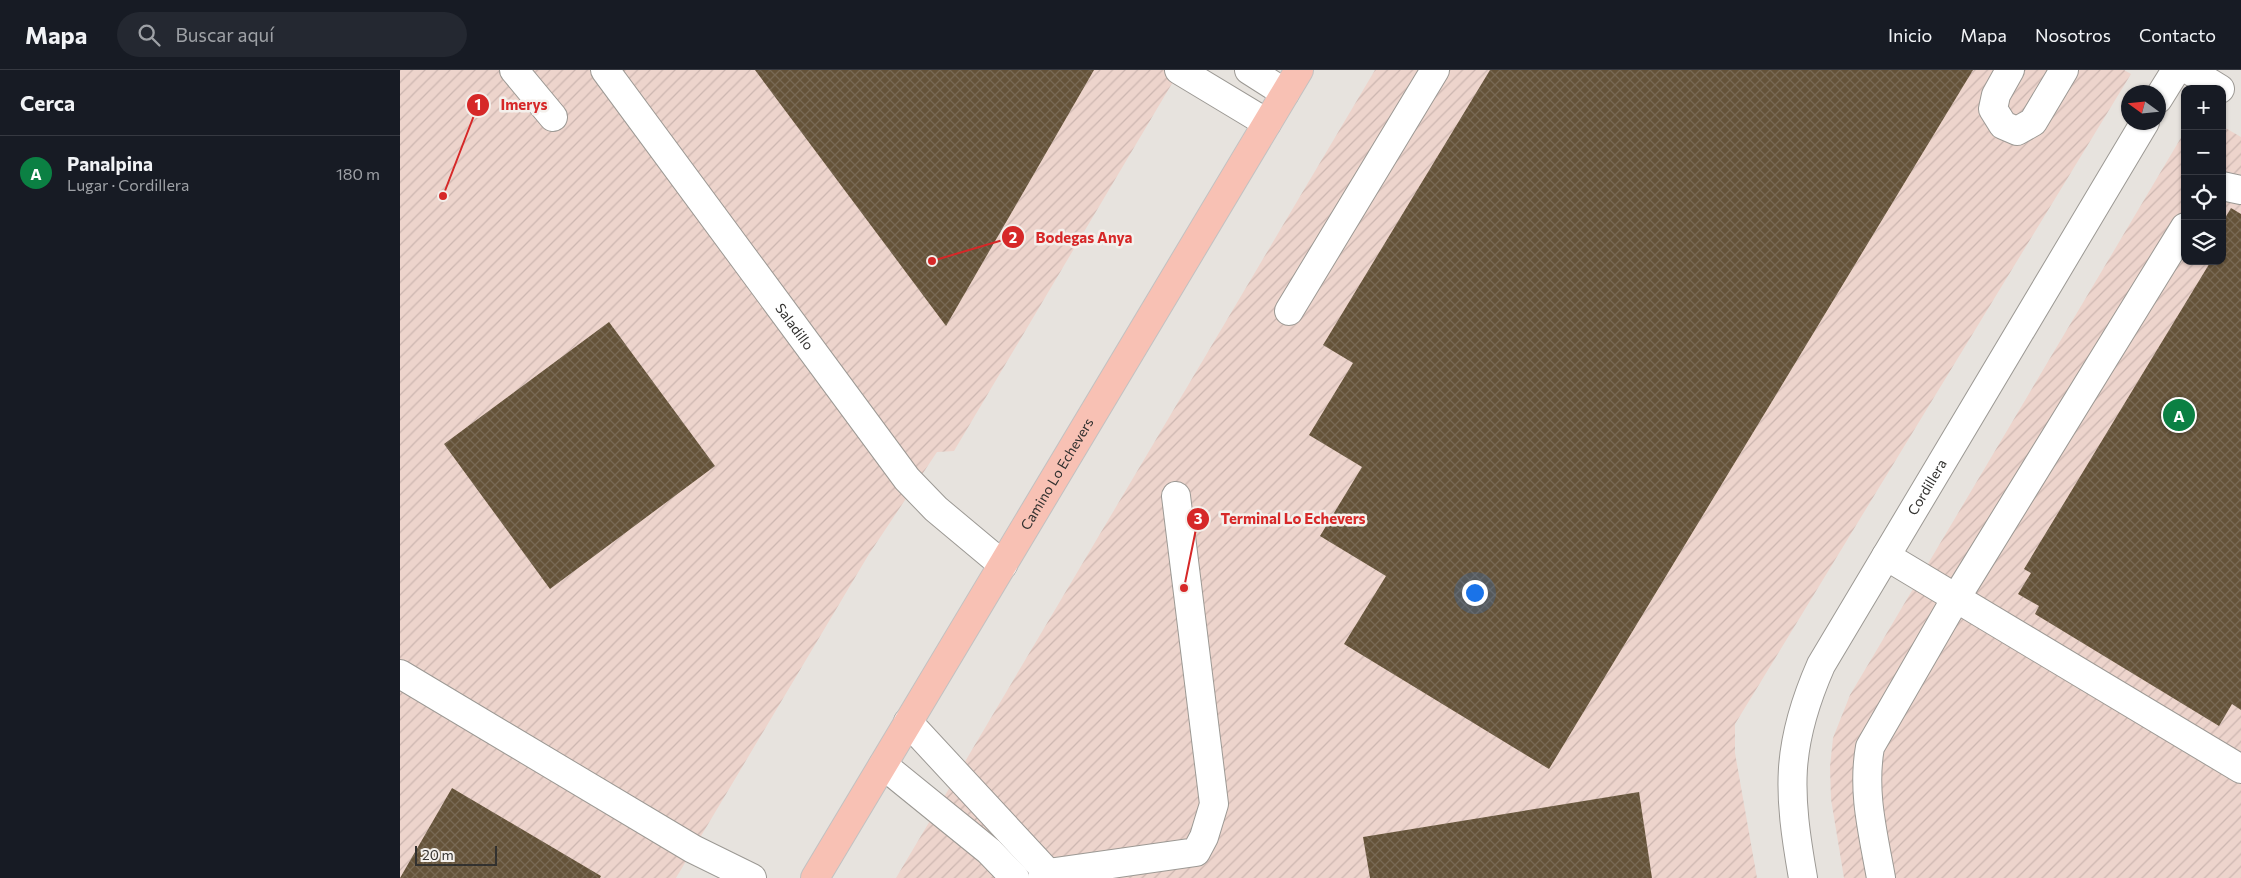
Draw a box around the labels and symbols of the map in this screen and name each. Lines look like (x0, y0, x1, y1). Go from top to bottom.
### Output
north arrow (2121, 85, 2166, 130)
callout: Imerys (465, 90, 557, 120)
text: 1 (475, 95, 481, 113)
text: Imerys (501, 95, 547, 113)
callout: Bodegas Anya (1001, 222, 1143, 252)
text: 2 (1009, 228, 1017, 246)
text: Bodegas Anya (1036, 228, 1132, 246)
street label: Saladillo (772, 300, 818, 353)
pin: A (2163, 396, 2195, 434)
street label: Camino Lo Echevers (1017, 415, 1097, 533)
street label: Cordillera (1903, 456, 1950, 518)
callout: Terminal Lo Echevers (1186, 504, 1376, 534)
text: 3 (1194, 509, 1203, 527)
text: Terminal Lo Echevers (1220, 509, 1366, 527)
your location (1462, 580, 1488, 606)
scale bar (415, 843, 498, 866)

